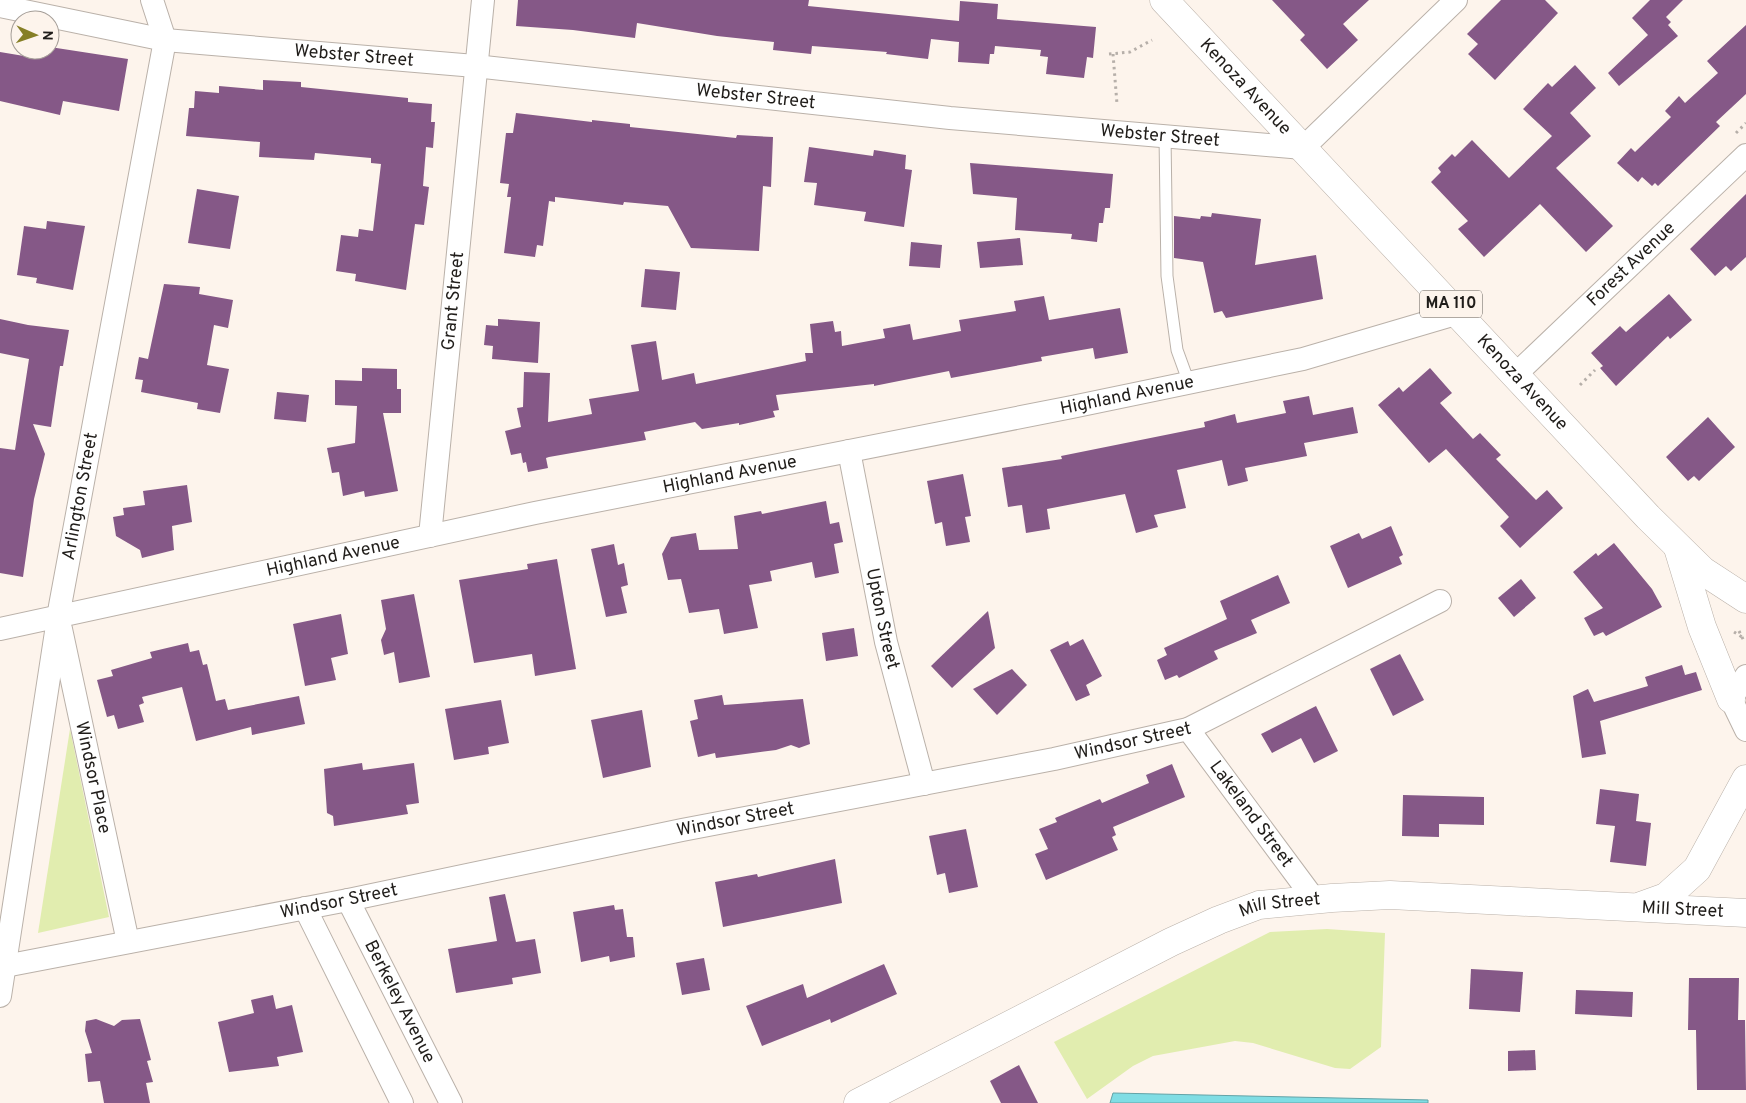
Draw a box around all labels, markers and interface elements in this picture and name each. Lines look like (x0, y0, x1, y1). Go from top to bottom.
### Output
north arrow (10, 10, 60, 60)
text: N (38, 30, 55, 41)
street label: Kenoza Avenue (1195, 34, 1296, 140)
street label: Webster Street (293, 39, 415, 72)
street label: Webster Street (695, 79, 817, 115)
street label: Webster Street (1099, 119, 1221, 152)
street label: Forest Avenue (1582, 217, 1680, 312)
street label: Grant Street (437, 251, 470, 352)
road number: MA 110 (1420, 290, 1482, 318)
street label: Kenoza Avenue (1471, 329, 1573, 436)
street label: Highland Avenue (1058, 370, 1196, 421)
street label: Arlington Street (57, 431, 103, 562)
street label: Highland Avenue (661, 450, 799, 499)
street label: Highland Avenue (264, 531, 402, 582)
street label: Upton Street (860, 566, 904, 672)
street label: Windsor Street (1072, 717, 1194, 766)
street label: Windsor Place (70, 719, 116, 836)
street label: Lakeland Street (1204, 756, 1298, 872)
street label: Windsor Street (675, 797, 796, 842)
street label: Windsor Street (278, 878, 400, 924)
street label: Mill Street (1236, 888, 1321, 923)
street label: Mill Street (1641, 896, 1724, 923)
street label: Berkeley Avenue (359, 936, 440, 1067)

